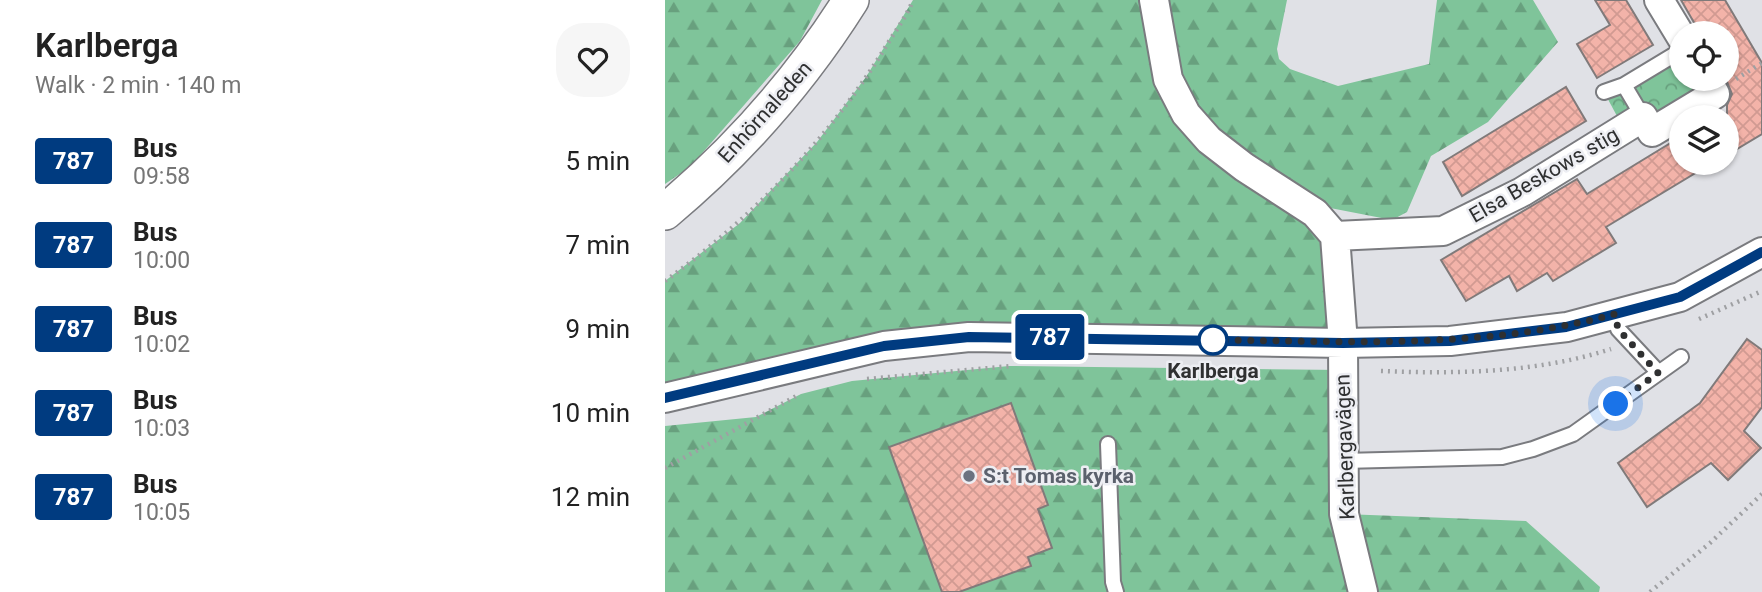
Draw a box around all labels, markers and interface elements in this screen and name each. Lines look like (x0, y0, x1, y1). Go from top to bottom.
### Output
map controls (1669, 21, 1739, 175)
button: locate (1669, 21, 1739, 91)
button: heart (556, 23, 630, 97)
text: Karlberga (35, 26, 178, 65)
street label: Enhörnaleden (713, 56, 817, 168)
text: Walk · 2 min · 140 m (35, 72, 241, 99)
button: layers (1669, 105, 1739, 175)
street label: Elsa Beskows stig (1465, 122, 1623, 228)
text: Bus (133, 133, 178, 163)
text: 5 min (565, 146, 630, 176)
text: 787 (53, 147, 94, 175)
text: 09:58 (133, 163, 190, 190)
text: Bus (133, 217, 178, 247)
text: 7 min (565, 230, 630, 260)
text: 787 (53, 231, 94, 259)
text: 10:00 (133, 247, 190, 274)
text: Bus (133, 301, 178, 331)
text: 9 min (565, 314, 630, 344)
line badge: 787 (1010, 314, 1090, 360)
text: 787 (53, 315, 94, 343)
text: 787 (1029, 323, 1071, 351)
marker: Karlberga (1198, 325, 1228, 355)
text: 10:02 (133, 331, 190, 358)
place label: Karlberga (1167, 359, 1259, 383)
street label: Karlbergavägen (1330, 374, 1360, 520)
text: Bus (133, 385, 178, 415)
your location (1598, 386, 1633, 421)
text: 10 min (551, 398, 630, 428)
text: 787 (53, 399, 94, 427)
text: 10:03 (133, 415, 190, 442)
place label: S:t Tomas kyrka (983, 464, 1134, 488)
marker: S:t Tomas kyrka (961, 468, 977, 484)
text: Bus (133, 469, 178, 499)
text: 12 min (551, 482, 630, 512)
text: 787 (53, 483, 94, 511)
text: 10:05 (133, 499, 190, 526)

